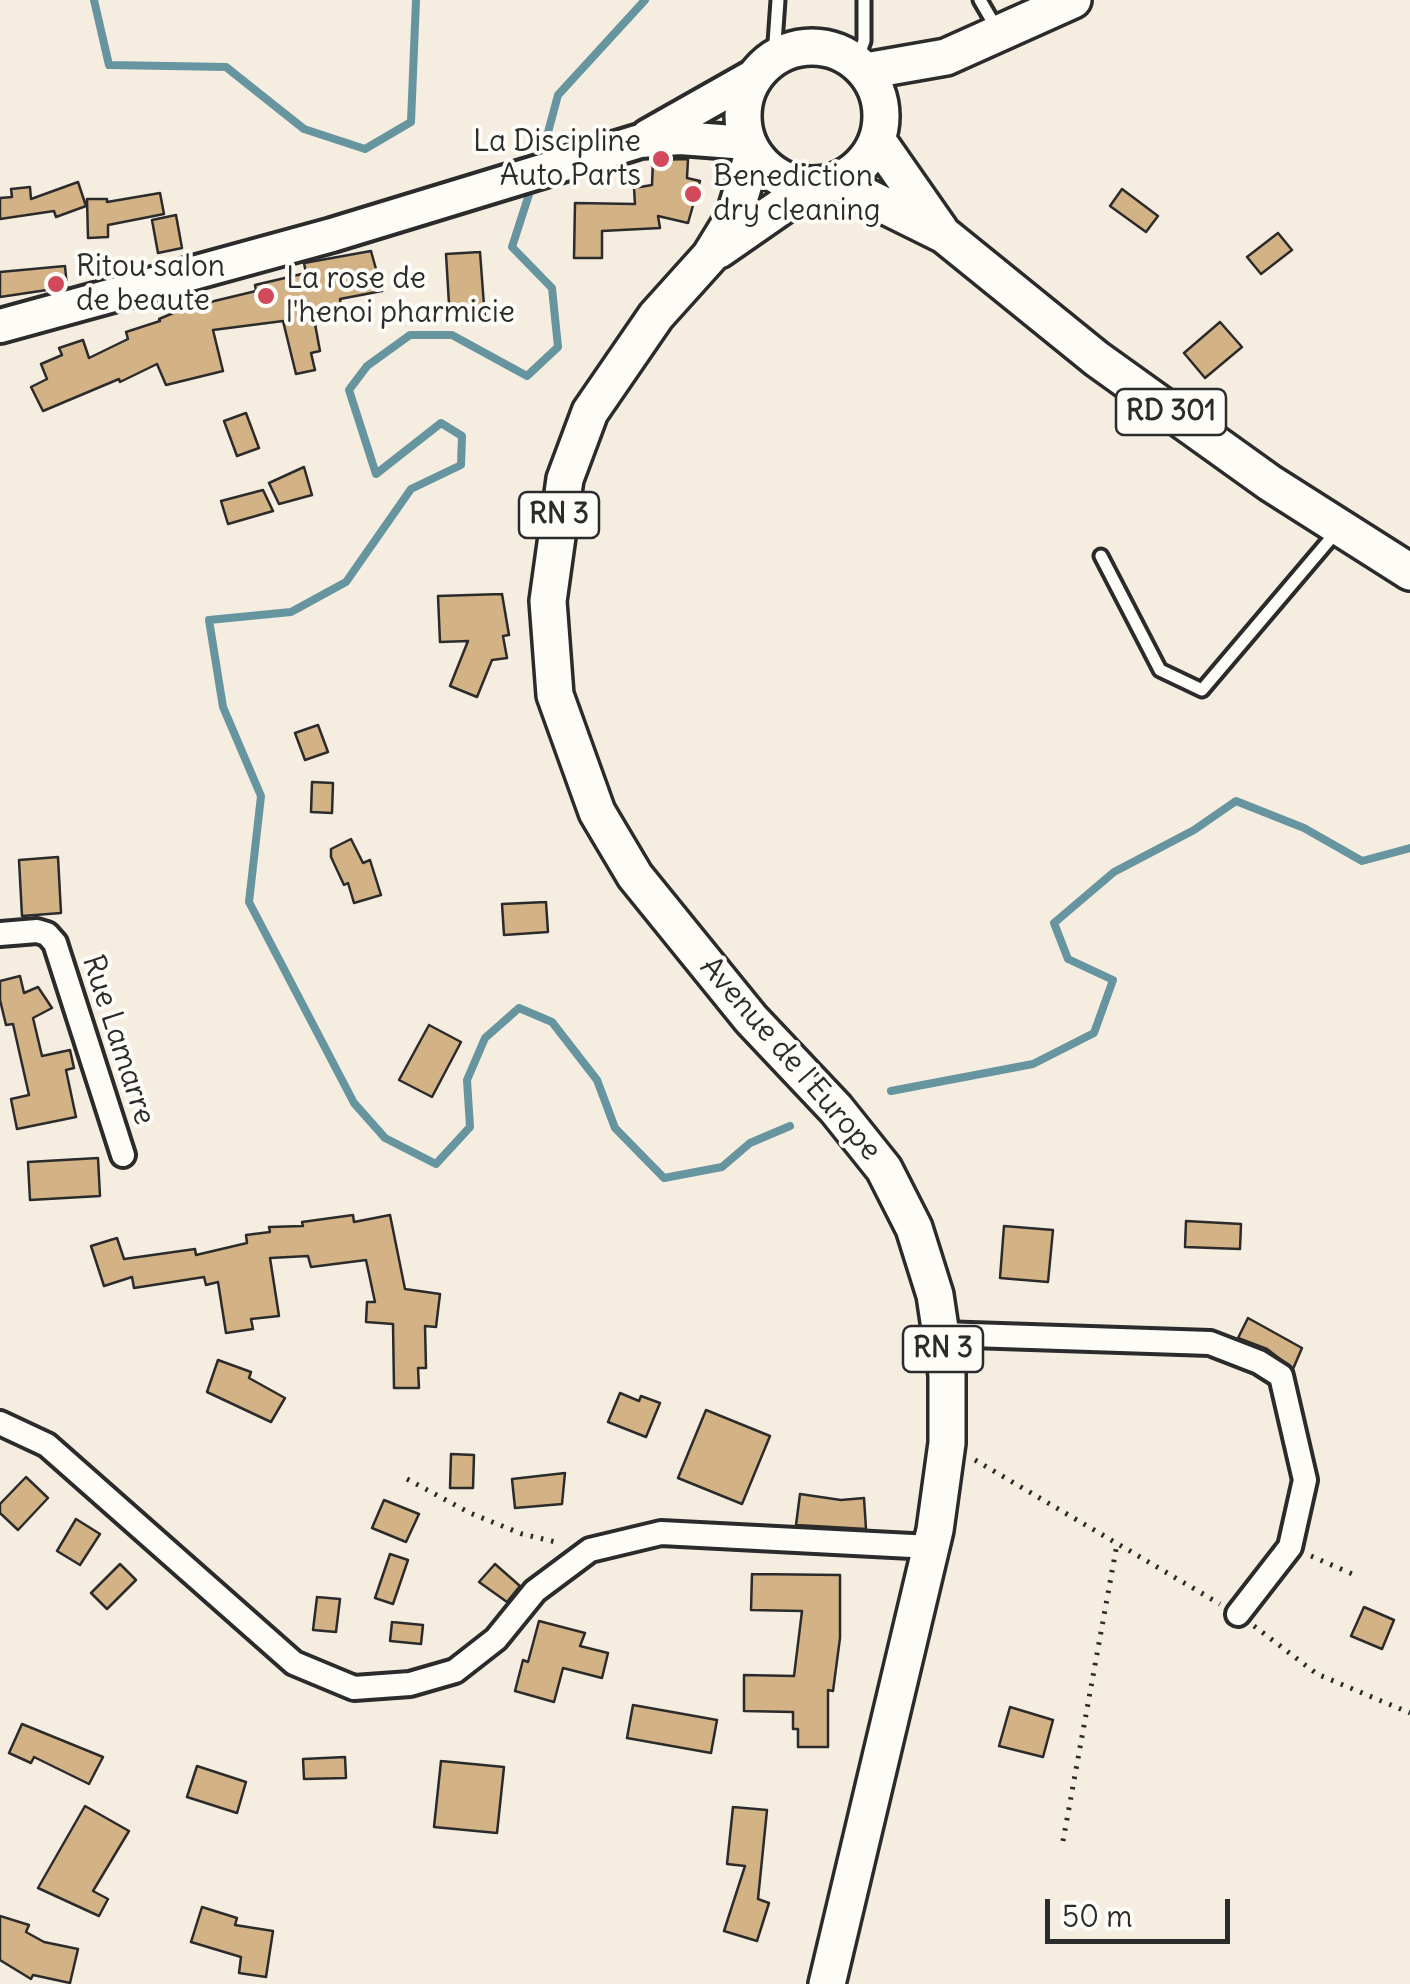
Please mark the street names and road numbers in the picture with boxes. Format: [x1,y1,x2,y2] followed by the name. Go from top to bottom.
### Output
[1116,389,1226,435] road number: RD 301
[519,492,599,538] road number: RN 3
[692,950,888,1168] street label: Avenue de l'Europe
[74,951,162,1129] street label: Rue Lamarre
[903,1326,983,1372] road number: RN 3

